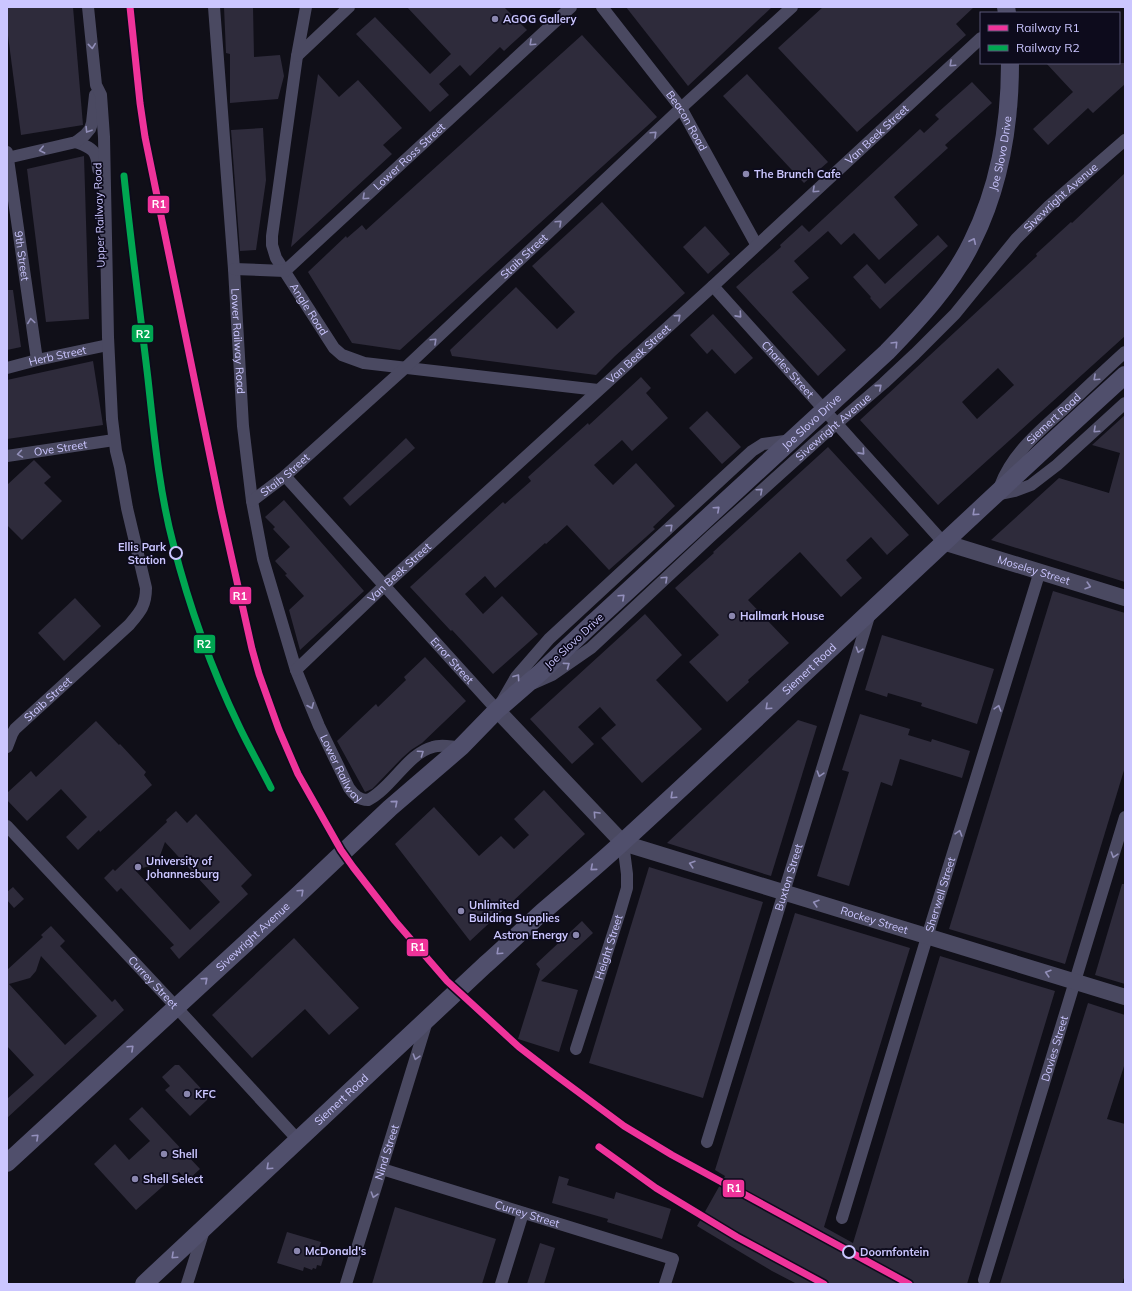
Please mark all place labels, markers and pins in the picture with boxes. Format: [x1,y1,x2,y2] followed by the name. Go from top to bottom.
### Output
[503,12,576,26] place label: AGOG Gallery
[490,14,500,24] marker: AGOG Gallery
[754,167,841,181] place label: The Brunch Cafe
[741,169,751,179] marker: The Brunch Cafe
[118,540,167,567] place label: Ellis Park Station
[169,546,183,560] marker: Ellis Park Station
[740,609,824,623] place label: Hallmark House
[727,611,737,621] marker: Hallmark House
[146,854,219,881] place label: University of Johannesburg
[133,862,143,872] marker: University of Johannesburg
[469,898,560,925] place label: Unlimited Building Supplies
[456,906,466,916] marker: Unlimited Building Supplies
[494,928,568,942] place label: Astron Energy
[571,930,581,940] marker: Astron Energy
[195,1087,216,1101] place label: KFC
[182,1089,192,1099] marker: KFC
[172,1147,198,1161] place label: Shell
[159,1149,169,1159] marker: Shell
[143,1172,203,1186] place label: Shell Select
[130,1174,140,1184] marker: Shell Select
[305,1244,367,1258] place label: McDonald's
[842,1245,856,1259] marker: Doornfontein
[860,1245,929,1259] place label: Doornfontein
[292,1246,302,1256] marker: McDonald's

